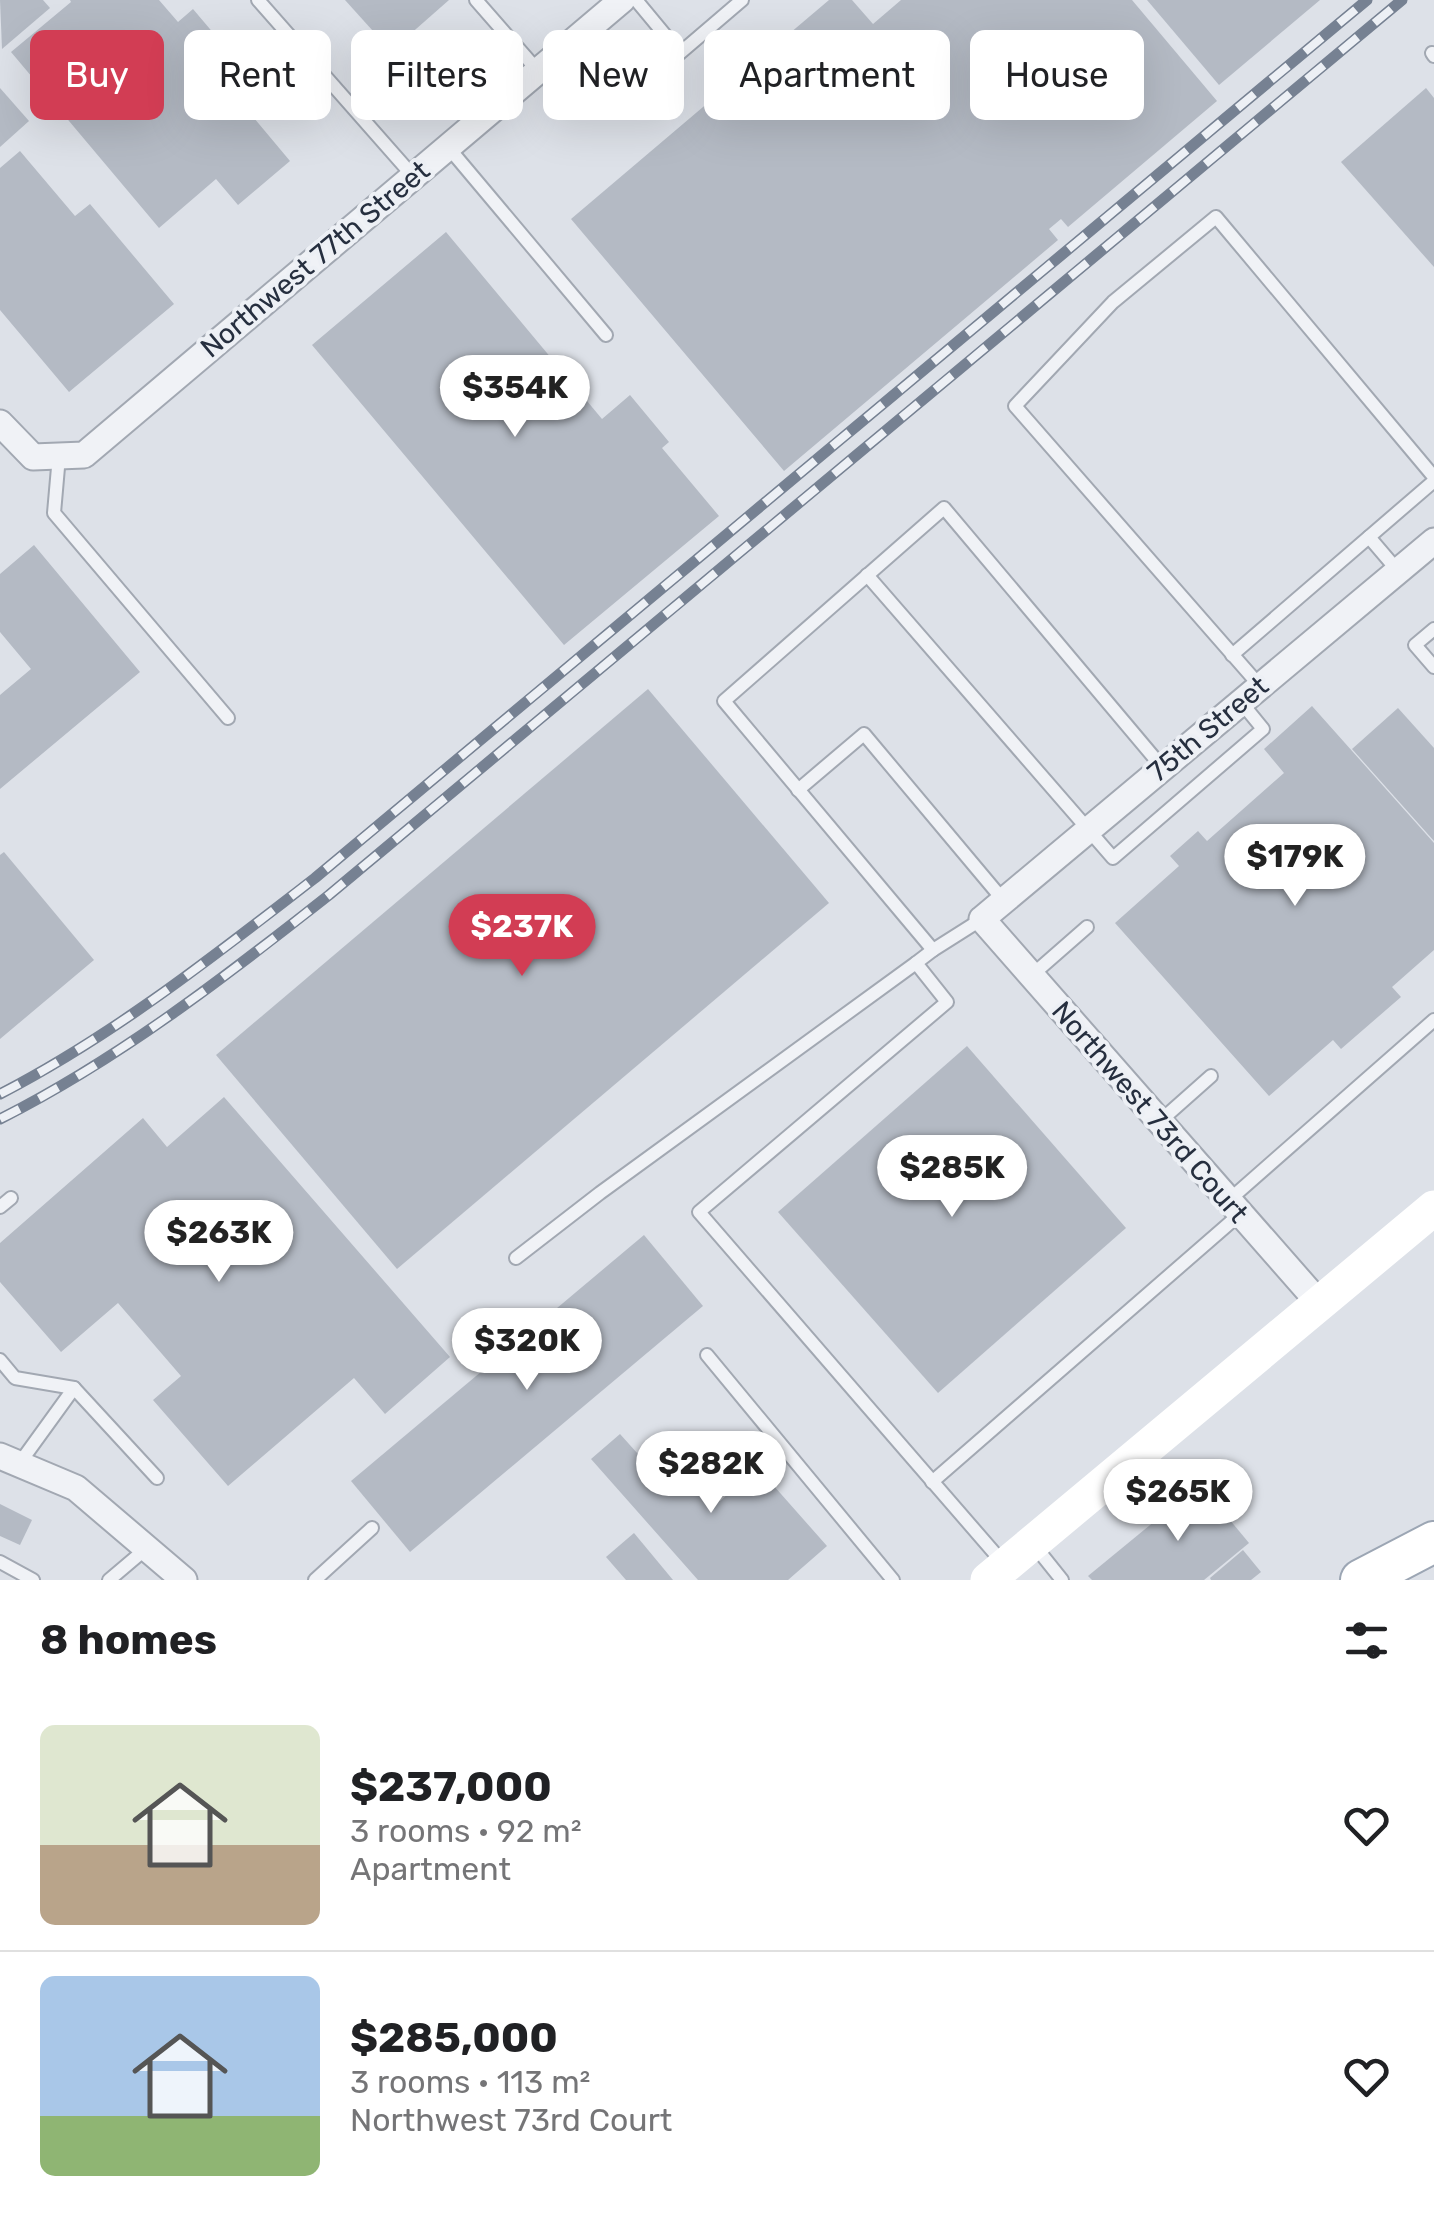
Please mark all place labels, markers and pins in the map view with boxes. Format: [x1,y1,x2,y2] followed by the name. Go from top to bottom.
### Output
[445,355,585,440] pin: $354K
[1225,824,1365,909] pin: $179K
[452,894,592,979] pin: $237K
[882,1135,1022,1220] pin: $285K
[149,1200,289,1285] pin: $263K
[457,1308,597,1393] pin: $320K
[641,1431,781,1516] pin: $282K
[1108,1459,1248,1544] pin: $265K

